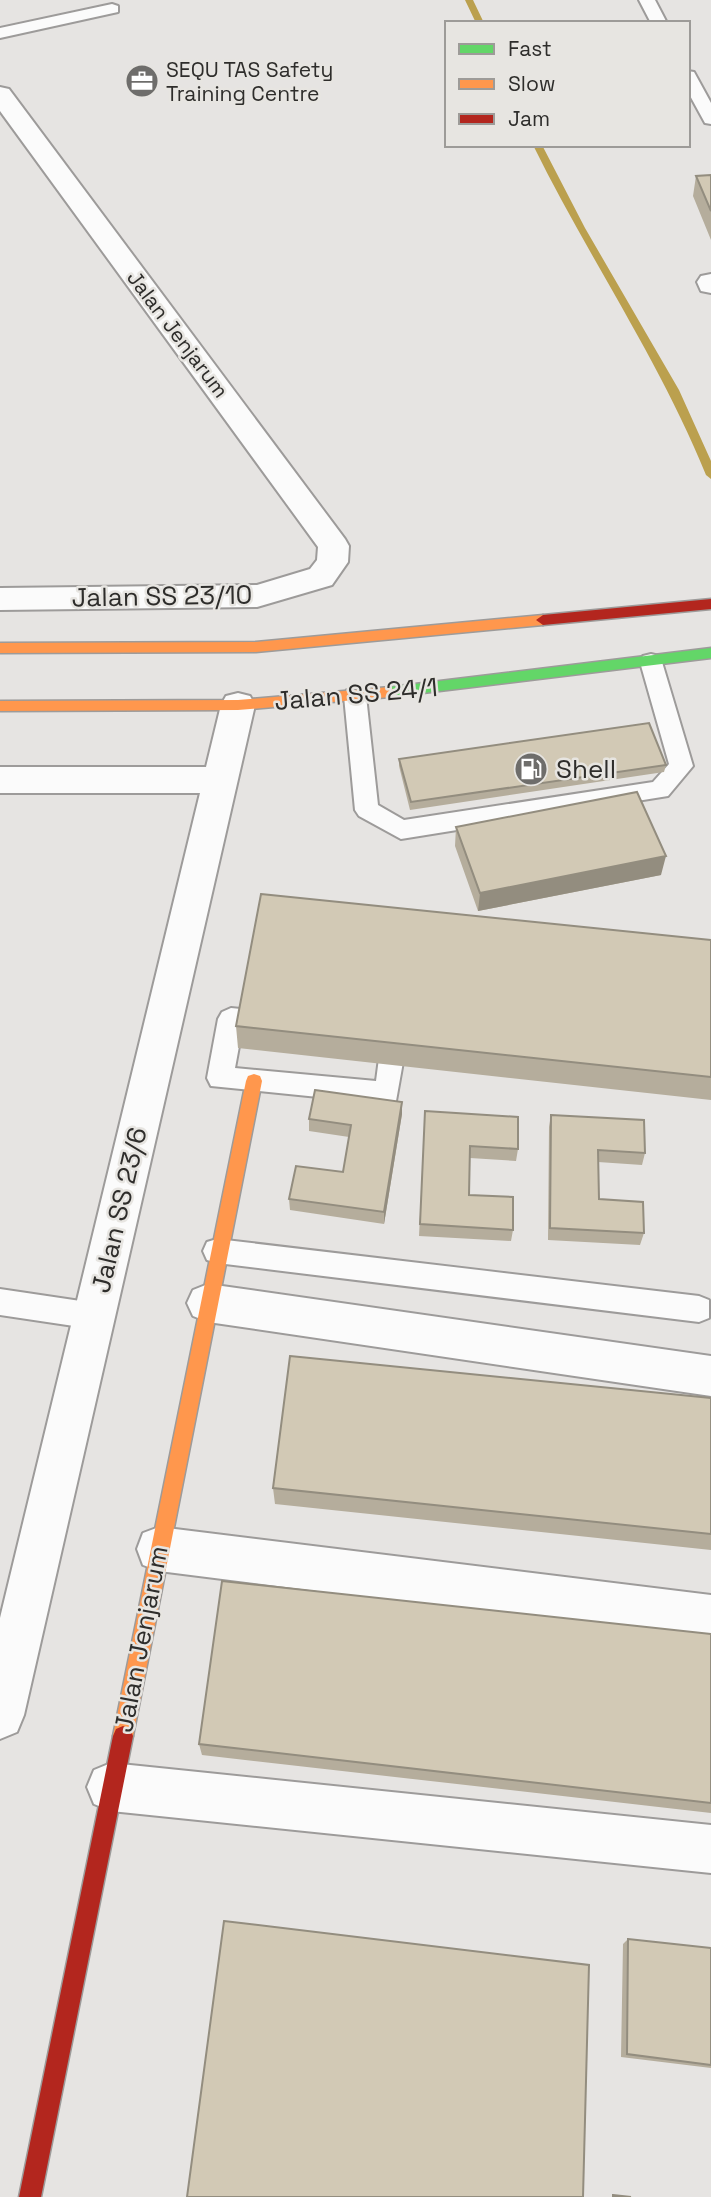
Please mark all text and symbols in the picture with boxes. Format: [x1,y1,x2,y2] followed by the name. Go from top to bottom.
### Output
[445,21,690,147] legend
[508,35,552,62] text: Fast
[166,56,333,107] place label: SEQU TAS Safety Training Centre
[123,62,161,100] office icon: SEQU TAS Safety Training Centre
[508,70,556,97] text: Slow
[508,105,550,132] text: Jam
[121,265,235,403] street label: Jalan Jenjarum
[71,577,253,615] street label: Jalan SS 23/10
[273,670,439,718] street label: Jalan SS 24/1
[512,750,550,788] fuel station icon: Shell
[556,752,616,786] place label: Shell
[83,1124,155,1296] street label: Jalan SS 23/6
[106,1543,176,1735] street label: Jalan Jenjarum

